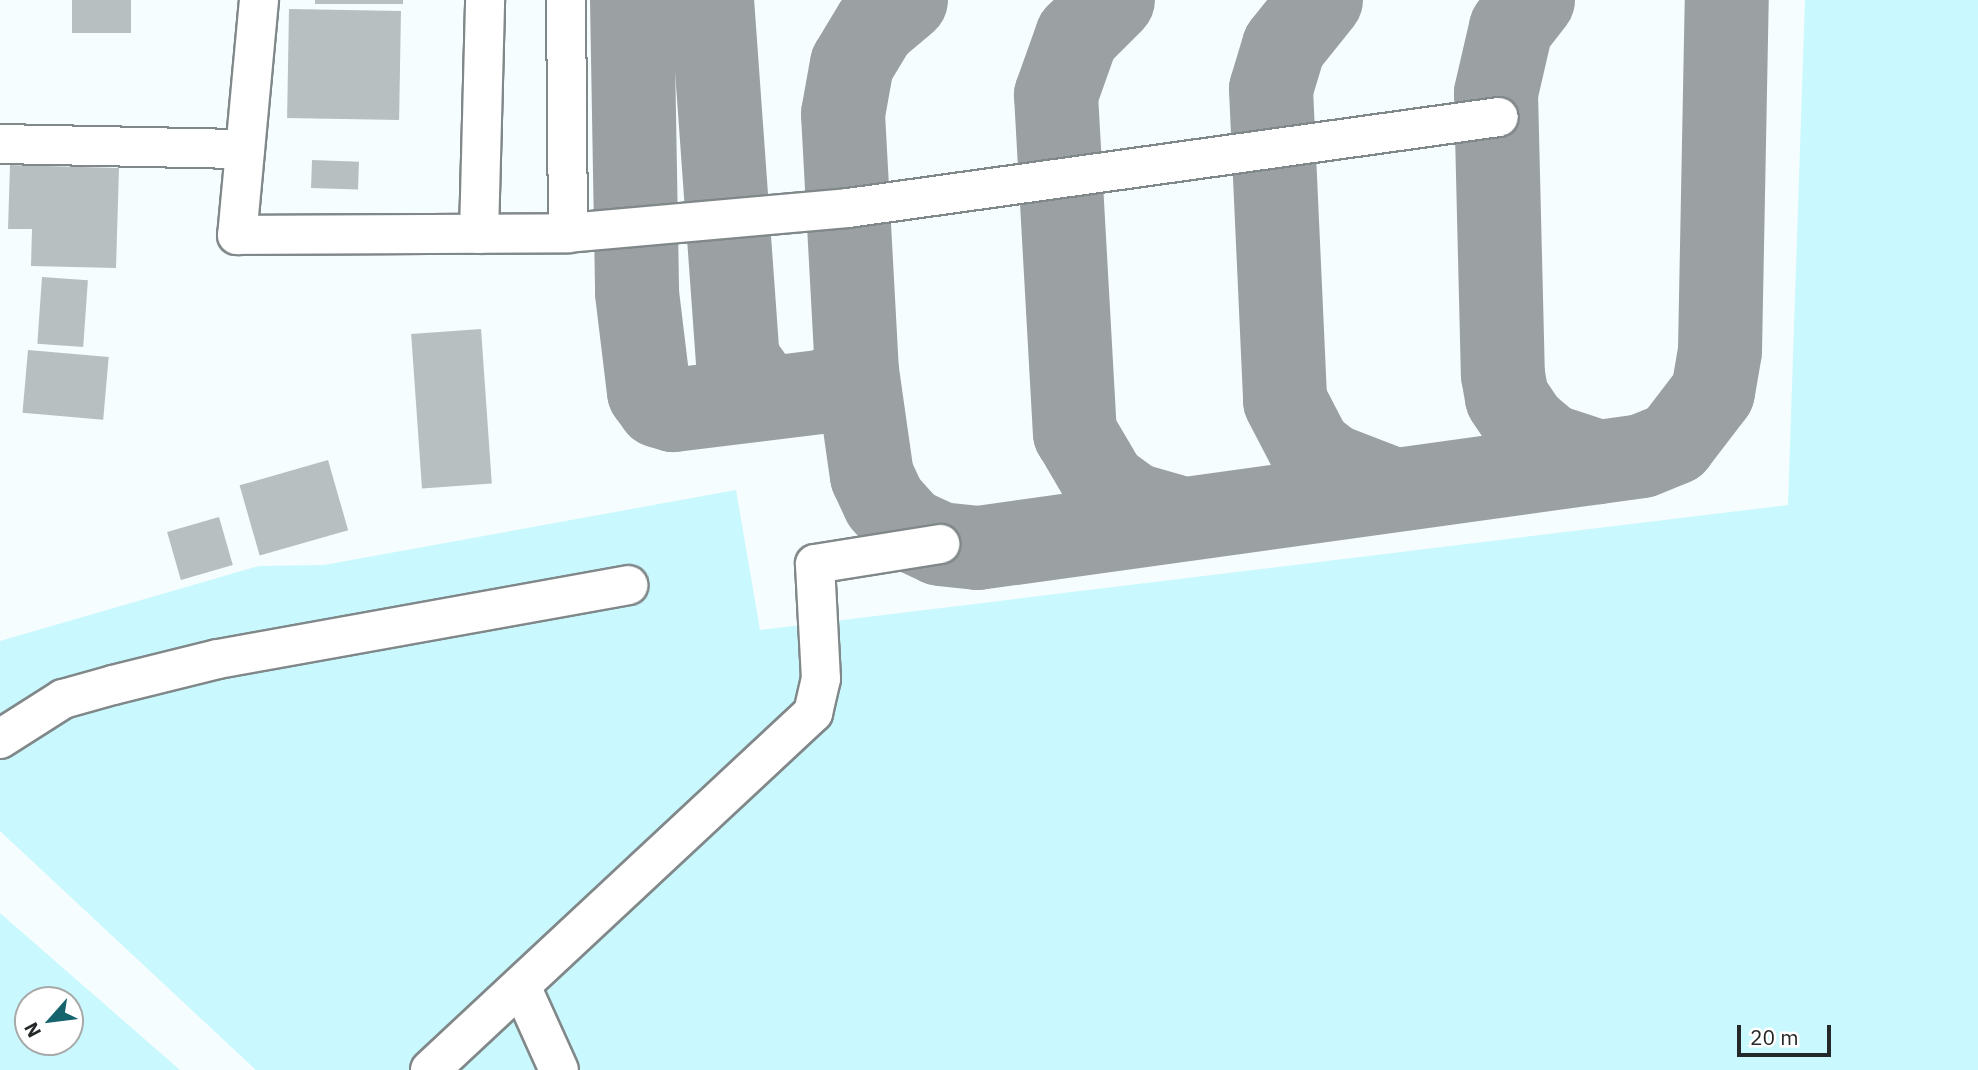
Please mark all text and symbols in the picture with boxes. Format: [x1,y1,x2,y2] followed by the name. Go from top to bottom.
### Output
[14,986,84,1056] north arrow
[1740,1010,1834,1054] scale bar
[18,1018,46,1042] text: N
[1750,1023,1799,1051] text: 20 m

